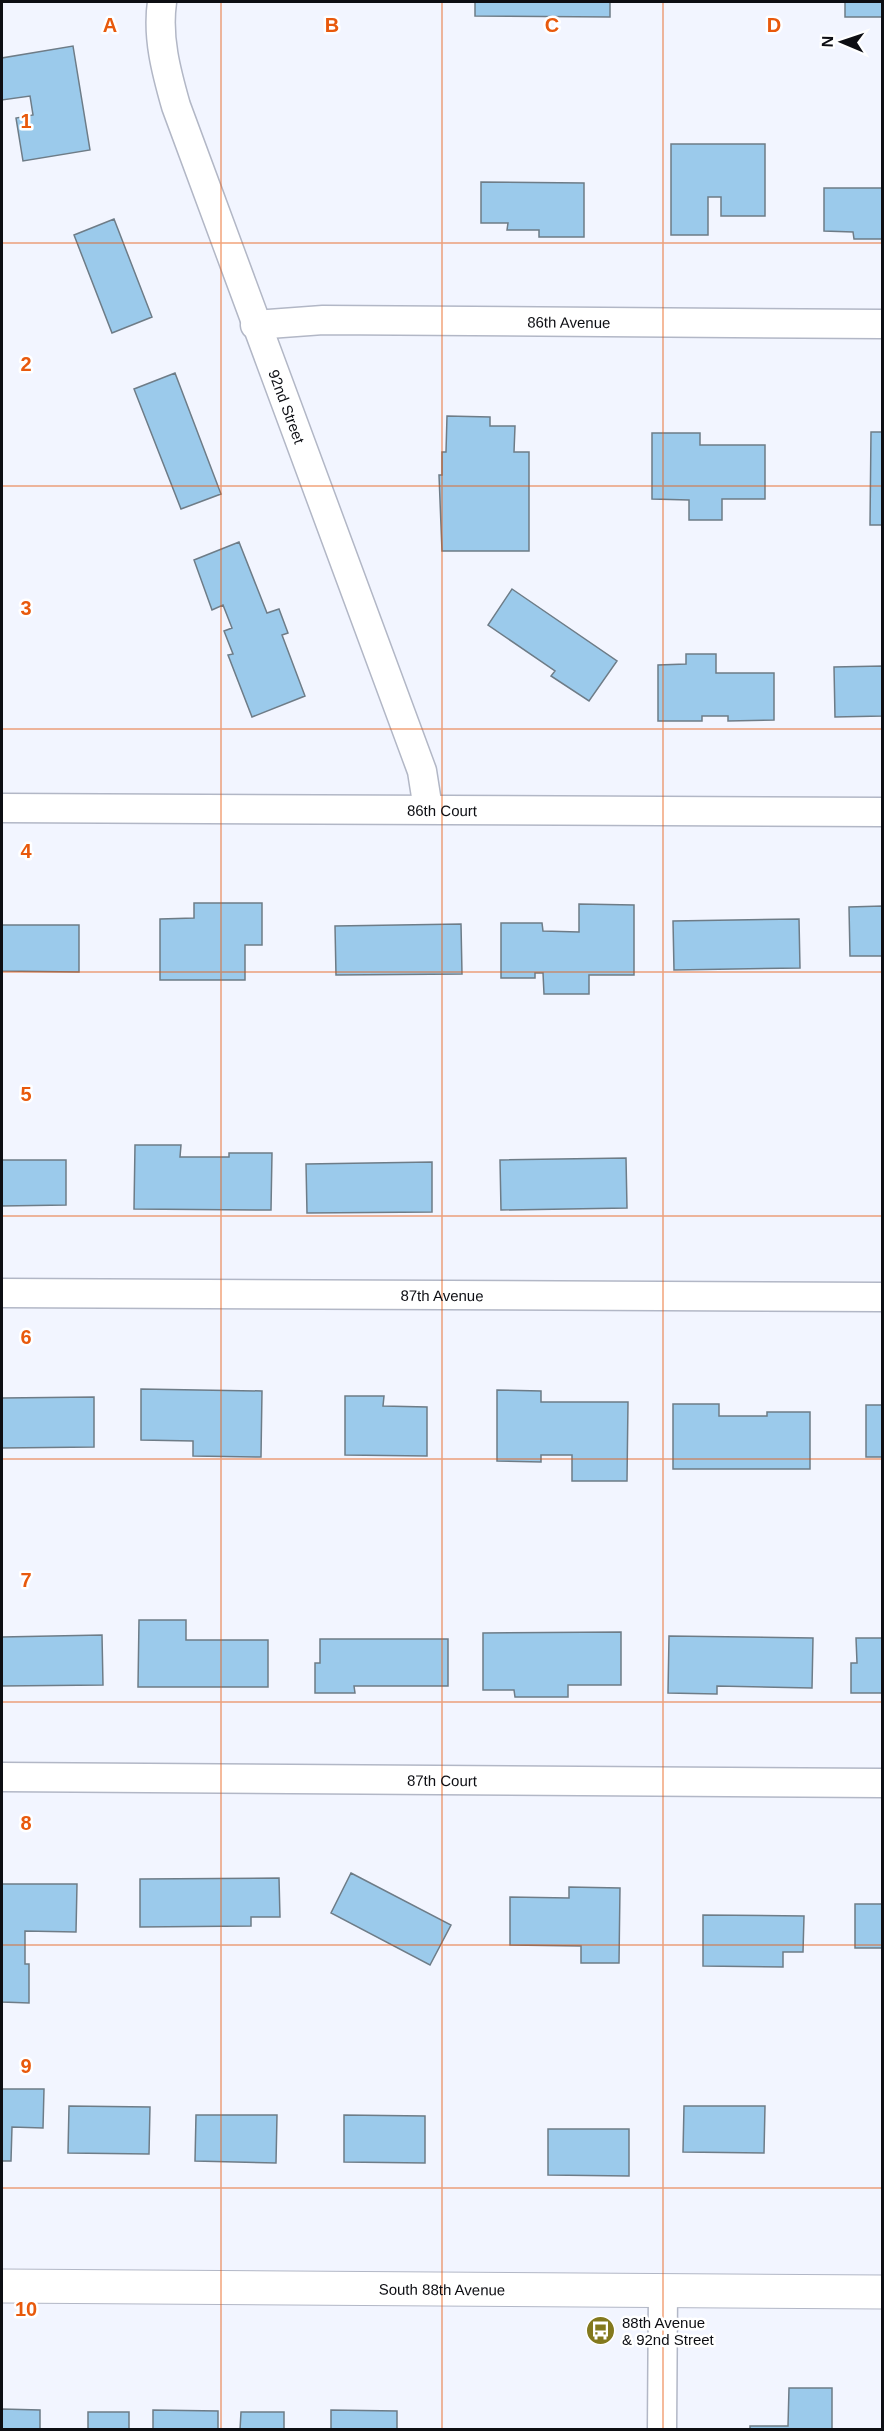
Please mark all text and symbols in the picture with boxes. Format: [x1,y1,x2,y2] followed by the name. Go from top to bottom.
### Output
[812,12,872,72] north arrow
[103,14,117,36] text: A
[325,14,339,36] text: B
[545,14,559,36] text: C
[767,14,781,36] text: D
[819,35,836,48] text: N
[20,110,32,132] text: 1
[527,313,610,331] street label: 86th Avenue
[20,353,32,375] text: 2
[266,367,309,446] street label: 92nd Street
[20,597,32,619] text: 3
[407,801,478,819] street label: 86th Court
[20,840,32,862] text: 4
[20,1083,32,1105] text: 5
[400,1286,484,1304] street label: 87th Avenue
[20,1326,32,1348] text: 6
[20,1569,32,1591] text: 7
[407,1771,478,1789] street label: 87th Court
[20,1812,32,1834] text: 8
[20,2055,32,2077] text: 9
[379,2280,505,2298] street label: South 88th Avenue
[15,2298,37,2320] text: 10
[622,2314,715,2348] place label: 88th Avenue & 92nd Street
[585,2315,617,2347] bus stop icon: 88th Avenue & 92nd Street

